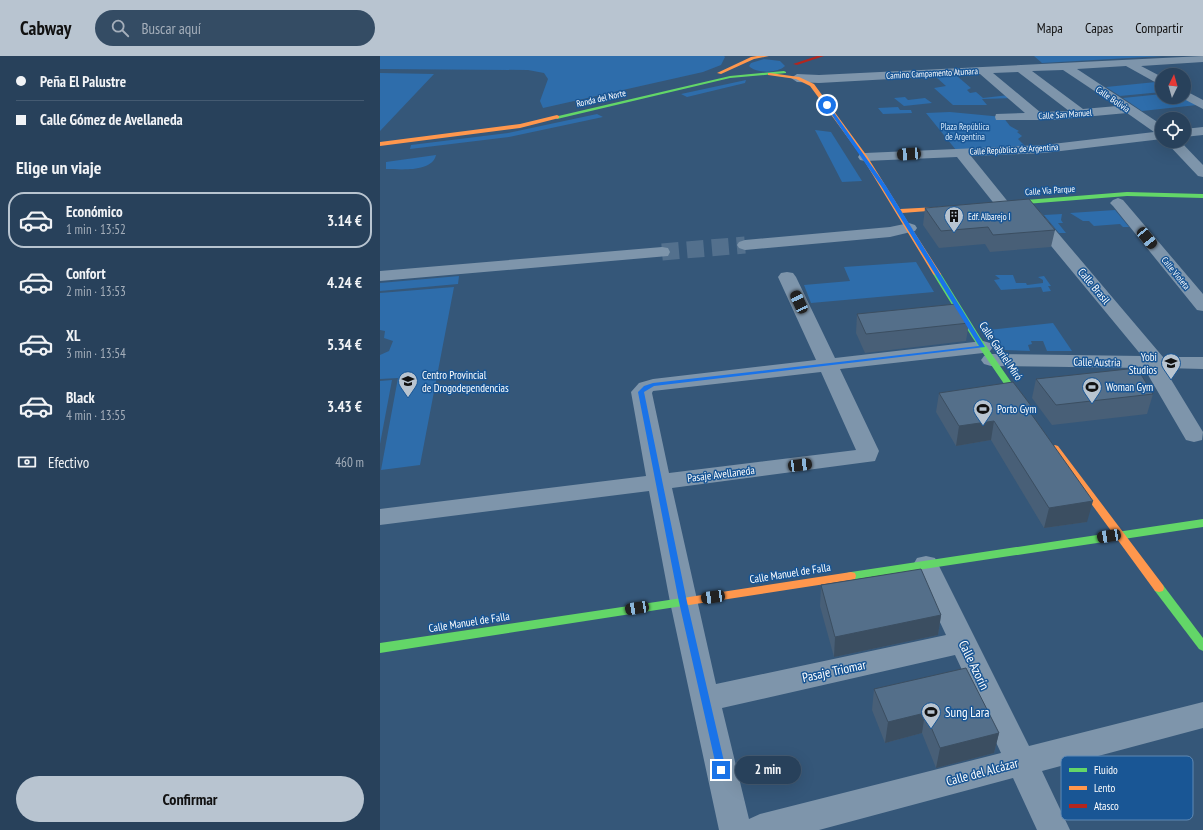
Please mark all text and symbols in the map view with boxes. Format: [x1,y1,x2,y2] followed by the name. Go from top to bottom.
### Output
[95,10,375,46] search box
[20,16,71,40] text: Cabway
[109,17,131,39] icon: search
[141,19,201,38] text: Buscar aquí
[1037,19,1063,37] text: Mapa
[1085,19,1113,37] text: Capas
[1135,19,1183,37] text: Compartir
[886,65,978,81] street label: Camino Campamento Atunara
[1155,68,1191,104] north arrow
[1155,68,1191,148] map controls
[40,72,126,91] text: Peña El Palustre
[1094,84,1132,115] street label: Calle Bolivia
[575,87,627,109] street label: Ronda del Norte
[818,96,836,114] route start
[1038,107,1093,121] street label: Calle San Manuel
[40,110,183,129] text: Calle Gómez de Avellaneda
[1155,112,1191,148] button: locate
[941,121,990,142] park label: Plaza República de Argentina
[969,141,1059,157] street label: Calle República de Argentina
[897,147,921,161] car
[16,156,101,179] text: Elige un viaje
[1025,183,1076,197] street label: Calle Vía Parque
[18,202,54,238] icon: car
[66,202,123,221] text: Económico
[943,205,965,233] building icon: Edf. Albarejo I
[327,211,362,230] text: 3.14 €
[968,211,1011,223] place label: Edf. Albarejo I
[66,221,126,238] text: 1 min · 13:52
[1135,225,1159,251] car
[1159,254,1193,292] street label: Calle Violeta
[18,264,54,300] icon: car
[66,264,106,283] text: Confort
[1075,265,1113,307] street label: Calle Brasil
[327,273,362,292] text: 4.24 €
[66,283,126,300] text: 2 min · 13:53
[788,289,810,315] car
[976,319,1026,383] street label: Calle Gabriel Miró
[18,326,54,362] icon: car
[66,326,80,345] text: XL
[327,335,362,354] text: 5.34 €
[66,345,126,362] text: 3 min · 13:54
[1129,350,1157,377] place label: Yobi Studios
[1160,352,1182,380] school or university icon: Yobi Studios
[1073,355,1121,369] street label: Calle Austria
[422,368,509,395] place label: Centro Provincial de Drogodependencias
[397,370,419,398] school or university icon: Centro Provincial de Drogodependencias
[1081,376,1103,404] sports icon: Woman Gym
[1106,380,1153,394] place label: Woman Gym
[18,388,54,424] icon: car
[66,388,95,407] text: Black
[327,397,362,416] text: 3.43 €
[972,398,994,426] sports icon: Porto Gym
[997,402,1036,416] place label: Porto Gym
[66,407,126,424] text: 4 min · 13:55
[16,451,38,473] icon: cash
[48,453,89,472] text: Efectivo
[335,454,364,471] text: 460 m
[787,458,813,472] car
[686,463,756,485] street label: Pasaje Avellaneda
[1096,528,1122,544] car
[748,560,832,586] street label: Calle Manuel de Falla
[700,589,726,605] car
[624,600,650,616] car
[427,609,511,635] street label: Calle Manuel de Falla
[955,637,993,693] street label: Calle Azorín
[801,656,868,686] street label: Pasaje Triomar
[920,701,942,729] sports icon: Sung Lara
[945,704,989,721] place label: Sung Lara
[944,754,1020,790] street label: Calle del Alcázar
[735,756,801,784] callout: 2 min
[1061,756,1193,820] legend
[712,761,730,779] route end
[755,761,781,778] text: 2 min
[1094,763,1118,777] text: Fluido
[16,776,364,822] button: Confirmar
[1094,781,1115,795] text: Lento
[1094,799,1119,813] text: Atasco

